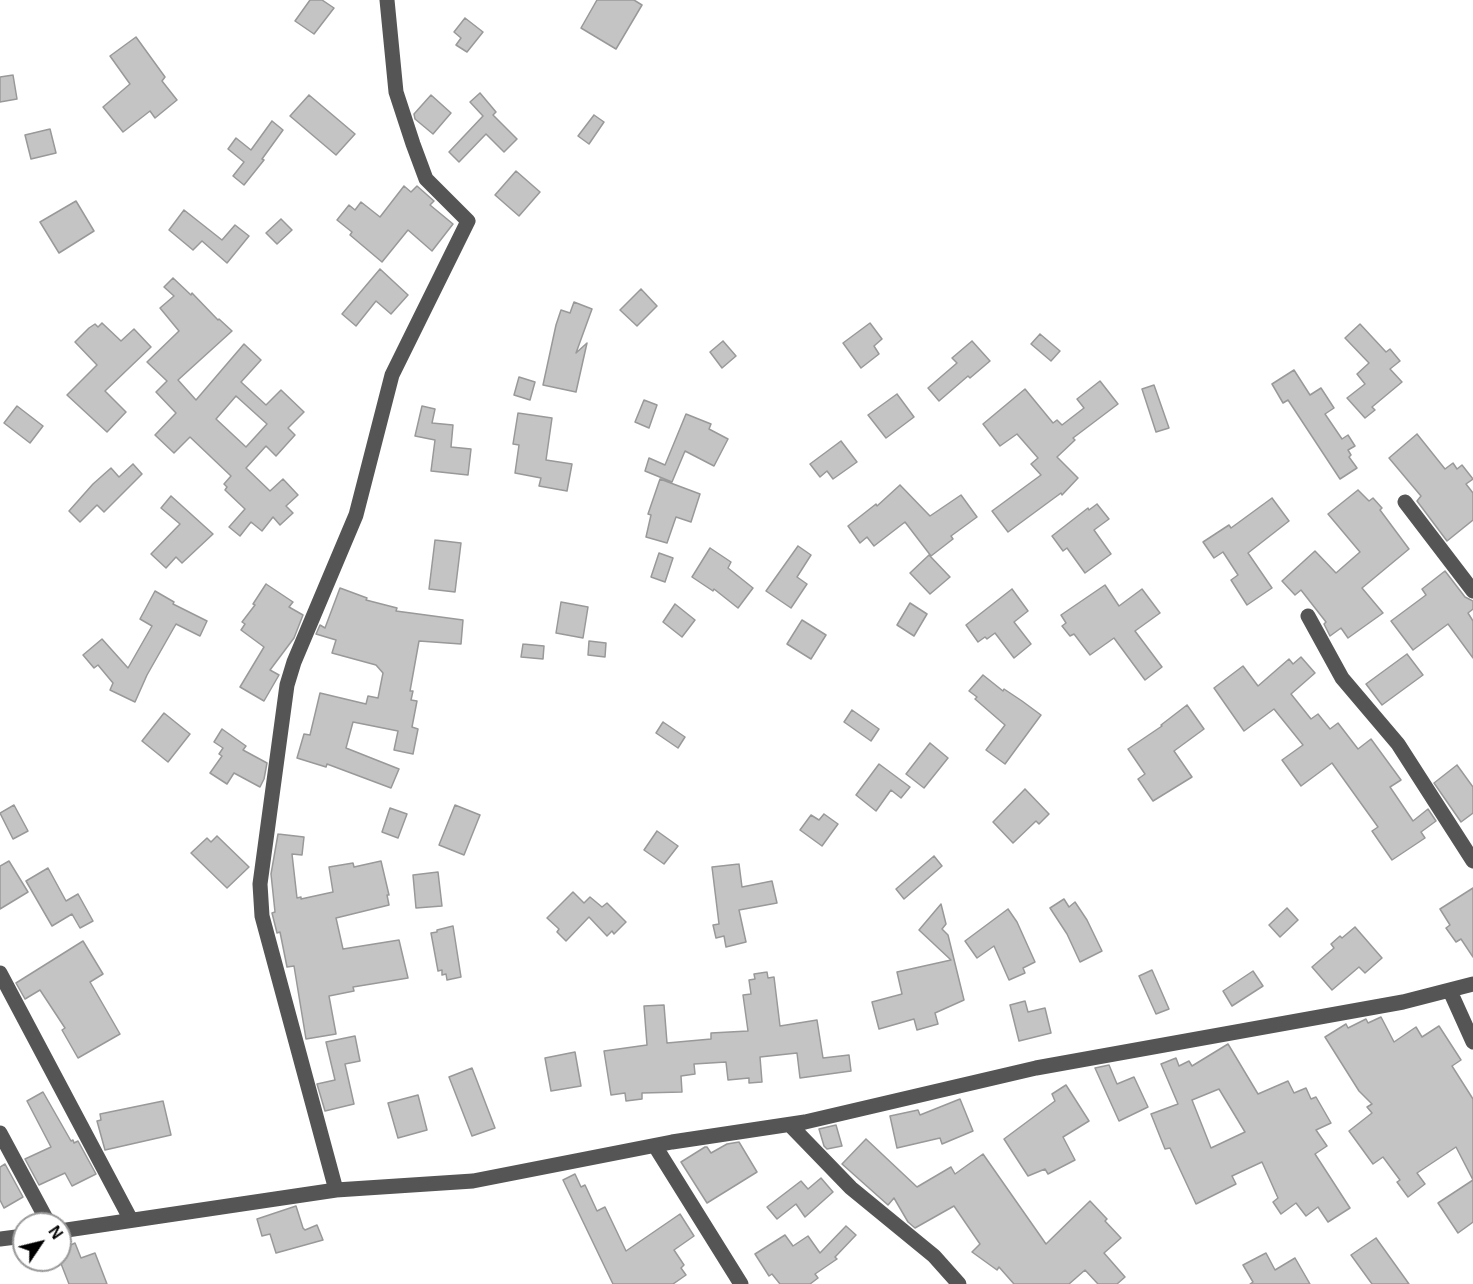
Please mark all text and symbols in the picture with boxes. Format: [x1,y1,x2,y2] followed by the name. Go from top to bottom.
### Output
[12,1212,72,1272] north arrow
[45,1223,66,1242] text: N

